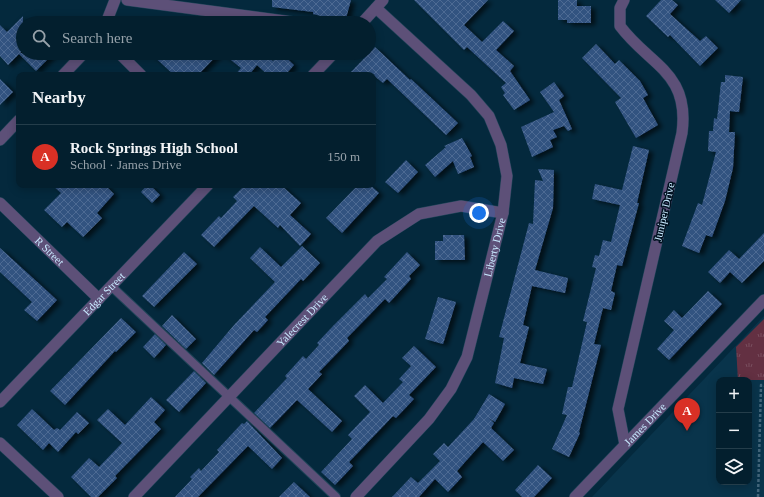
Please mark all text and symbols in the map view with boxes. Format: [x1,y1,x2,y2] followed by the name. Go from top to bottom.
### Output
[16,16,376,60] search box
[30,27,52,49] icon: search
[62,30,132,46] text: Search here
[32,88,86,107] text: Nearby
[70,140,238,156] text: Rock Springs High School
[40,149,50,164] text: A
[327,149,360,164] text: 150 m
[70,157,182,172] text: School · James Drive
[651,181,677,243] street label: Juniper Drive
[469,203,489,223] your location
[481,216,508,278] street label: Liberty Drive
[33,234,67,268] street label: R Street
[81,270,127,318] street label: Edgar Street
[274,291,330,349] street label: Yalecrest Drive
[716,377,752,485] map controls
[716,377,752,413] button: +
[674,398,700,431] pin: A
[622,400,668,448] street label: James Drive
[716,413,752,449] button: −
[716,449,752,485] button: layers

